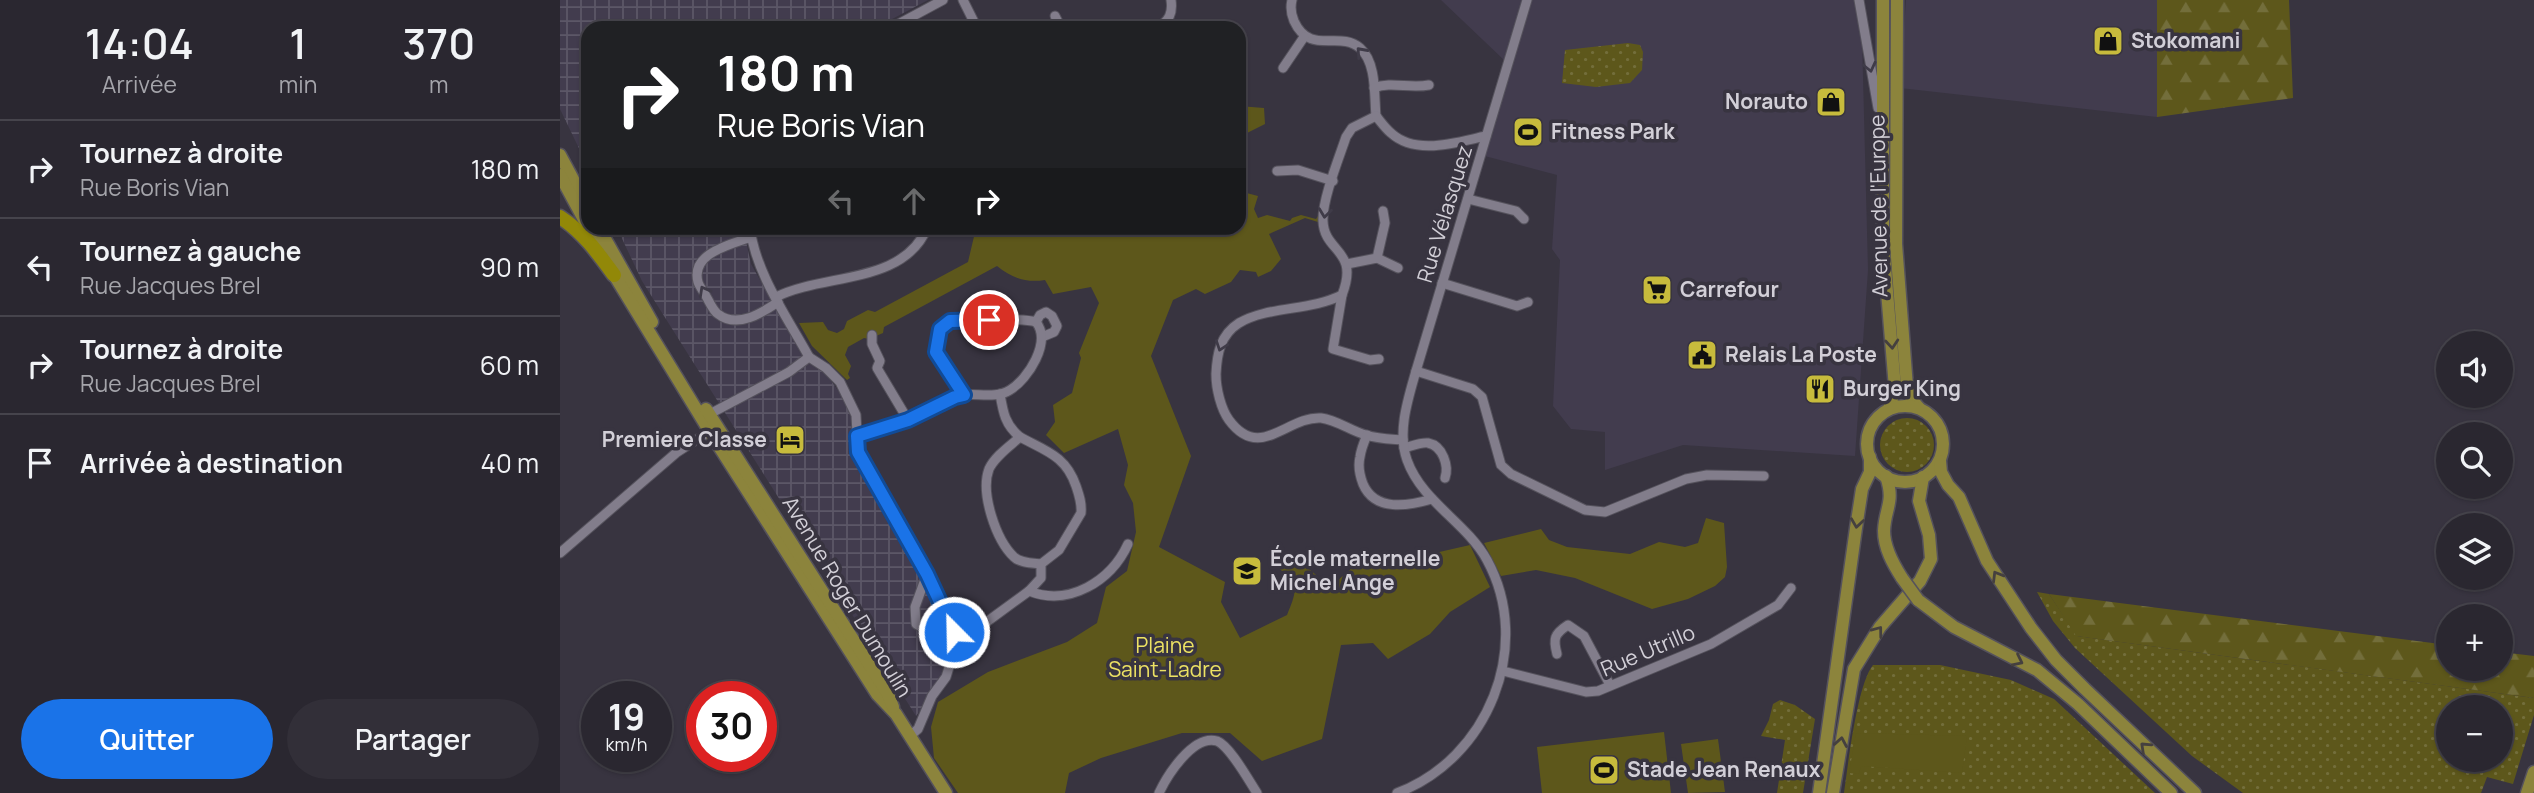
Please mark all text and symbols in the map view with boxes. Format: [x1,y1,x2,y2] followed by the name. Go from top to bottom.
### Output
[85,14,194,72] text: 14:04
[289,14,307,72] text: 1
[402,14,475,72] text: 370
[2091,24,2125,58] shop icon: Stokomani
[2131,26,2240,54] place label: Stokomani
[717,39,855,106] text: 180 m
[1357,47,1369,60] one-way arrow
[602,49,693,140] icon: right
[1862,61,1876,73] one-way arrow
[102,68,177,100] text: Arrivée
[279,68,317,100] text: min
[429,68,448,100] text: m
[1814,85,1848,119] shop icon: Norauto
[1725,87,1808,115] place label: Norauto
[717,103,925,147] text: Rue Boris Vian
[1862,114,1894,298] street label: Avenue de l'Europe
[1511,115,1545,149] sports icon: Fitness Park
[1551,117,1675,145] place label: Fitness Park
[80,135,283,171] text: Tournez à droite
[1410,142,1478,286] street label: Rue Vélasquez
[21,150,59,188] icon: right
[471,151,539,187] text: 180 m
[80,171,229,203] text: Rue Boris Vian
[822,182,860,220] icon: left
[895,182,933,220] icon: ahead
[968,182,1006,220] icon: right
[1318,207,1333,219] one-way arrow
[80,233,301,269] text: Tournez à gauche
[21,248,59,286] icon: left
[480,249,539,285] text: 90 m
[80,269,261,301] text: Rue Jacques Brel
[1640,273,1674,307] supermarket icon: Carrefour
[1680,275,1779,303] place label: Carrefour
[699,286,712,298] one-way arrow
[959,290,1019,350] pin
[970,301,1008,339] icon: arrive
[80,331,283,367] text: Tournez à droite
[2436,331,2513,772] map controls
[2436,331,2513,408] button: sound
[1685,338,1719,372] public building icon: Relais La Poste
[1884,339,1899,350] one-way arrow
[1215,340,1230,352] one-way arrow
[1725,340,1877,368] place label: Relais La Poste
[21,346,59,384] icon: right
[480,347,539,383] text: 60 m
[80,367,261,399] text: Rue Jacques Brel
[1803,372,1837,406] restaurant icon: Burger King
[1843,374,1961,402] place label: Burger King
[2436,422,2513,499] button: search
[773,423,807,457] hotel icon: Premiere Classe
[602,425,767,453] place label: Premiere Classe
[21,444,59,482] icon: arrive
[80,445,343,481] text: Arrivée à destination
[481,445,539,481] text: 40 m
[777,491,919,702] street label: Avenue Roger Dumoulin
[2436,513,2513,590] button: layers
[1850,518,1865,529] one-way arrow
[1270,544,1440,596] place label: École maternelle Michel Ange
[1230,554,1264,588] school or university icon: École maternelle Michel Ange
[1992,570,2005,583] one-way arrow
[917,595,991,669] position arrow
[2436,604,2513,681] button: +
[1596,618,1699,683] street label: Rue Utrillo
[1869,626,1882,638] one-way arrow
[1108,631,1222,683] park label: Plaine Saint-Ladre
[2011,652,2023,666] one-way arrow
[686,681,777,772] speed limit sign: 30
[608,693,645,741] text: 19
[2436,695,2513,772] button: −
[21,699,273,779] button: Quitter
[287,699,539,779] button: Partager
[606,732,647,756] text: km/h
[1833,736,1848,748] one-way arrow
[2140,743,2153,756] one-way arrow
[1587,753,1621,787] sports icon: Stade Jean Renaux
[1627,755,1821,783] place label: Stade Jean Renaux

